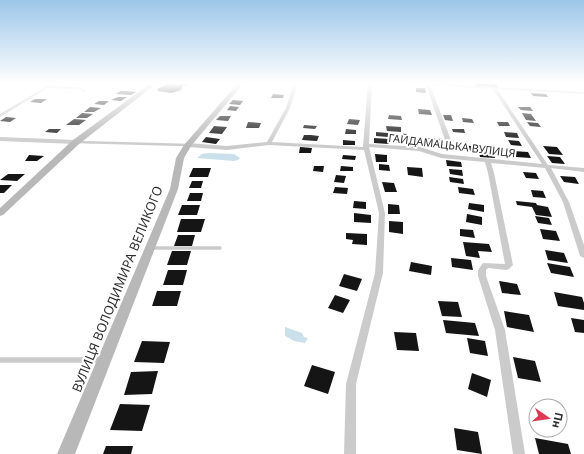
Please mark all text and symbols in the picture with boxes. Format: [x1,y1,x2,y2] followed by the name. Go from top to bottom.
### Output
[388,130,516,160] street label: ГАЙДАМАЦЬКА ВУЛИЦЯ
[67,183,167,395] street label: ВУЛИЦЯ ВОЛОДИМИРА ВЕЛИКОГО
[528,398,568,438] north arrow
[549,411,567,430] text: Пн

